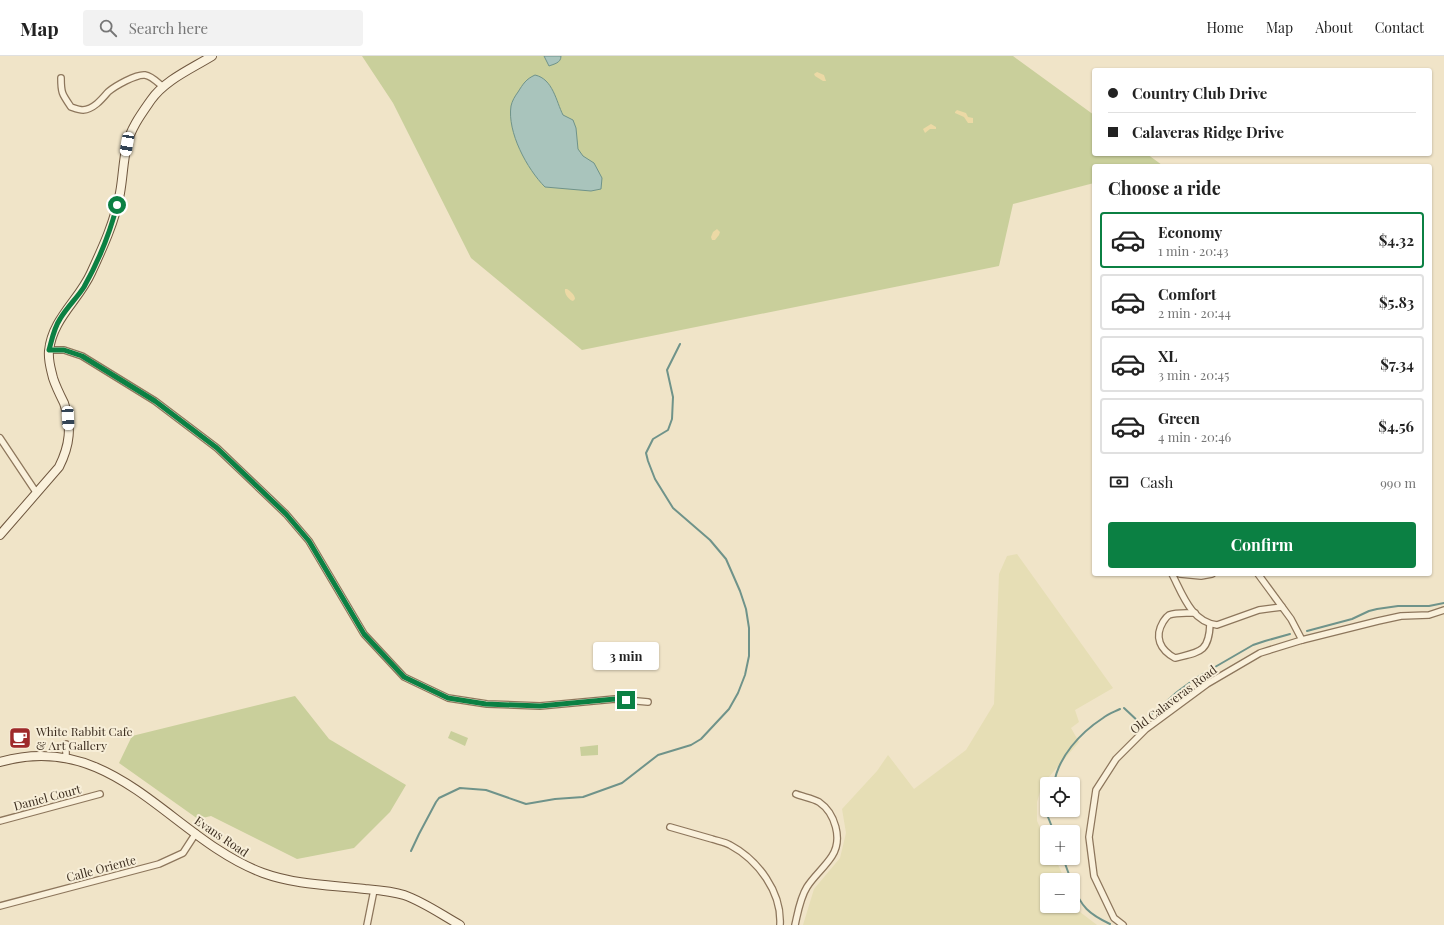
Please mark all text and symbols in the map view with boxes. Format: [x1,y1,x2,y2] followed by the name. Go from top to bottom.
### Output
[83,10,363,46] search box
[20,15,59,41] text: Map
[97,17,119,39] icon: search
[129,18,208,38] text: Search here
[1206,18,1244,37] text: Home
[1266,18,1293,37] text: Map
[1315,18,1353,37] text: About
[1375,18,1424,37] text: Contact
[1132,83,1267,103] text: Country Club Drive
[1132,122,1284,142] text: Calaveras Ridge Drive
[119,131,135,157] car
[1108,176,1221,200] text: Choose a ride
[108,196,126,214] route start
[1110,222,1146,258] icon: car
[1158,222,1222,242] text: Economy
[1379,230,1414,250] text: $4.32
[1158,242,1229,259] text: 1 min · 20:43
[1110,284,1146,320] icon: car
[1158,284,1216,304] text: Comfort
[1379,292,1414,312] text: $5.83
[1158,304,1231,321] text: 2 min · 20:44
[1110,346,1146,382] icon: car
[1158,346,1178,366] text: XL
[1380,354,1414,374] text: $7.34
[1158,366,1229,383] text: 3 min · 20:45
[61,406,75,430] car
[1110,408,1146,444] icon: car
[1158,408,1200,428] text: Green
[1378,416,1414,436] text: $4.56
[1158,428,1231,445] text: 4 min · 20:46
[1108,471,1130,493] icon: cash
[1140,472,1173,492] text: Cash
[1380,474,1416,491] text: 990 m
[1108,522,1416,568] button: Confirm
[593,642,659,670] callout: 3 min
[609,647,643,664] text: 3 min
[1126,661,1220,737] street label: Old Calaveras Road
[617,691,635,709] route end
[35,723,133,753] place label: White Rabbit Cafe & Art Gallery
[7,725,33,751] cafe icon: White Rabbit Cafe & Art Gallery
[1040,777,1080,913] map controls
[1040,777,1080,817] button: locate
[12,780,83,814] street label: Daniel Court
[192,812,252,860] street label: Evans Road
[1040,825,1080,865] button: +
[64,851,138,885] street label: Calle Oriente
[1040,873,1080,913] button: −

